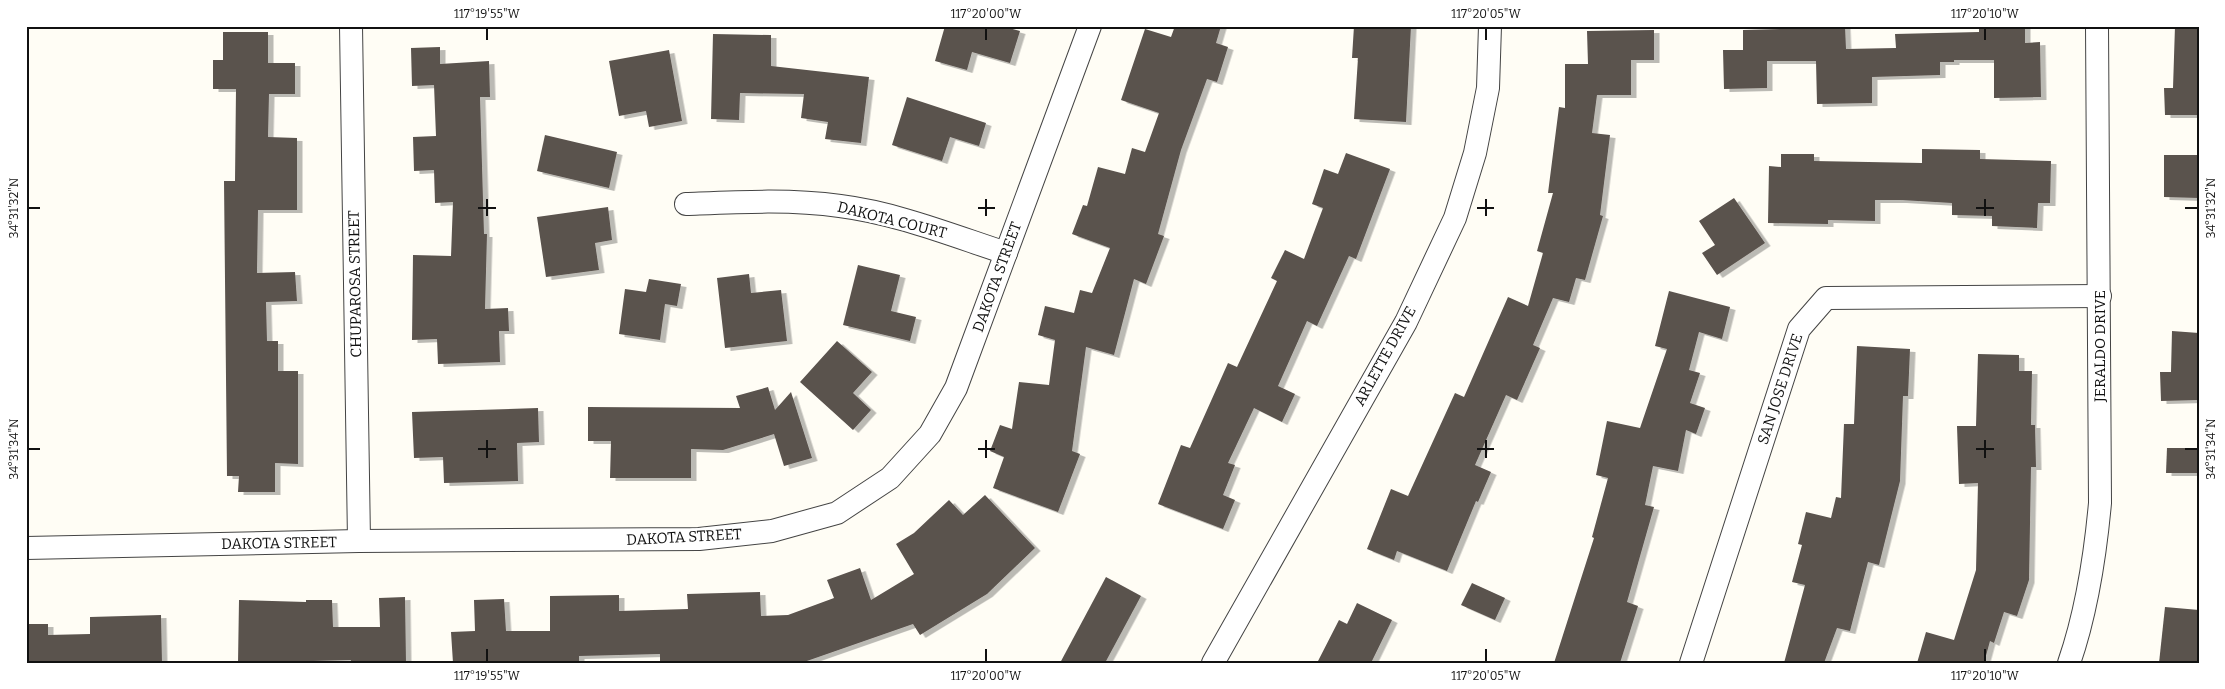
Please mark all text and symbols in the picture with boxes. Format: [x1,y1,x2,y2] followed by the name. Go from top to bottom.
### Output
[454,7,521,21] text: 117°19'55"W
[951,7,1022,21] text: 117°20'00"W
[1451,7,1521,21] text: 117°20'05"W
[1951,7,2020,21] text: 117°20'10"W
[7,177,21,238] text: 34°31'32"N
[2204,177,2218,238] text: 34°31'32"N
[835,198,949,242] street label: DAKOTA COURT
[345,210,365,358] street label: CHUPAROSA STREET
[969,219,1025,335] street label: DAKOTA STREET
[2091,290,2109,403] street label: JERALDO DRIVE
[1350,303,1420,409] street label: ARLETTE DRIVE
[1754,331,1806,447] street label: SAN JOSE DRIVE
[7,418,21,480] text: 34°31'34"N
[2204,418,2218,480] text: 34°31'34"N
[626,525,743,549] street label: DAKOTA STREET
[221,533,337,553] street label: DAKOTA STREET
[454,669,521,683] text: 117°19'55"W
[951,669,1022,683] text: 117°20'00"W
[1451,669,1521,683] text: 117°20'05"W
[1951,669,2020,683] text: 117°20'10"W

